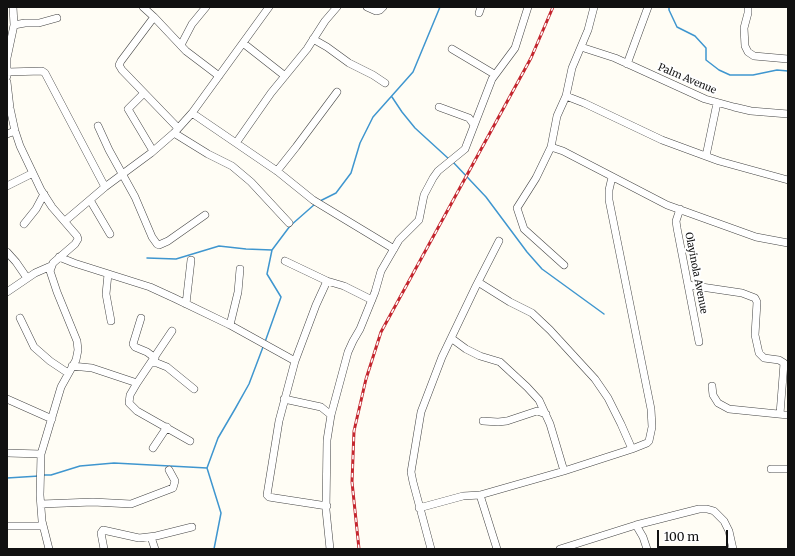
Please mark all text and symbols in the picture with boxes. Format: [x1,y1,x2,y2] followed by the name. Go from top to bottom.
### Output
[656,61,718,97] street label: Palm Avenue
[682,231,710,315] street label: Olayinola Avenue
[659,522,730,548] scale bar
[664,529,699,544] text: 100 m

